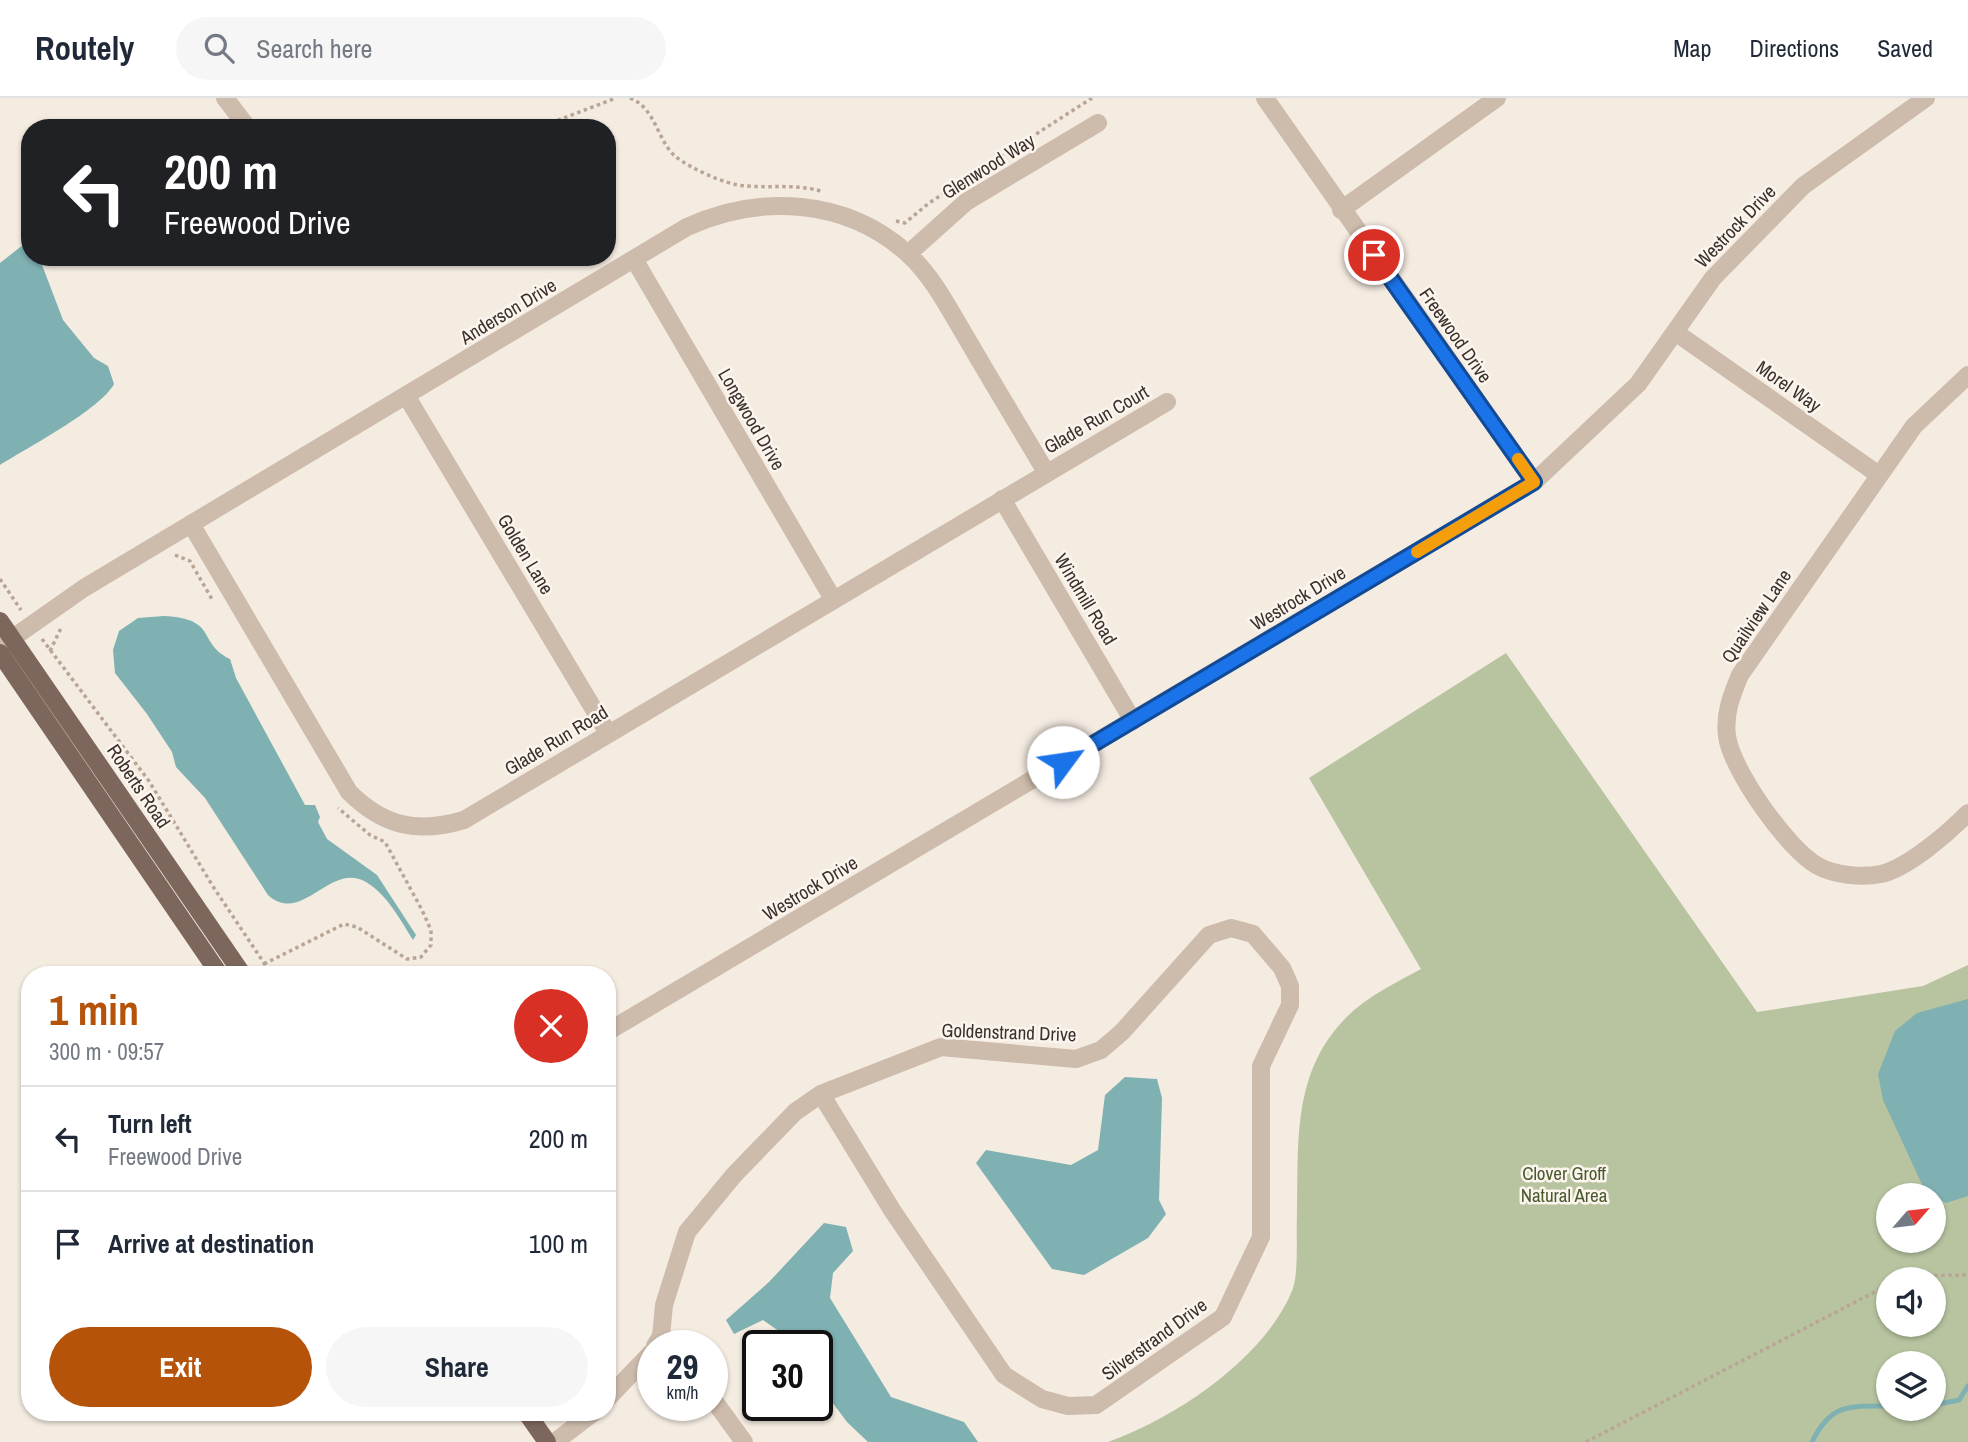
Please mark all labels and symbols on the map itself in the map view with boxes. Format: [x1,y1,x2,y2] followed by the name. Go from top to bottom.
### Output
[937,127,1040,205] street label: Glenwood Way
[1689,179,1781,273] street label: Westrock Drive
[1344,225,1404,285] pin
[454,272,561,351] street label: Anderson Drive
[1414,282,1498,388] street label: Freewood Drive
[1751,354,1827,418] street label: Morel Way
[712,363,792,475] street label: Longwood Drive
[1039,378,1154,459] street label: Glade Run Court
[492,509,560,599] street label: Golden Lane
[1049,549,1123,649] street label: Windmill Road
[1246,560,1350,636] street label: Westrock Drive
[1715,564,1797,668] street label: Quailview Lane
[500,699,612,781] street label: Glade Run Road
[1026,725,1100,799] position arrow
[101,739,177,833] street label: Roberts Road
[758,850,862,926] street label: Westrock Drive
[941,1017,1077,1047] street label: Goldenstrand Drive
[1521,1160,1608,1208] park label: Clover Groff Natural Area
[1876,1183,1946,1253] north arrow
[1096,1292,1212,1386] street label: Silverstrand Drive
[742,1330,833,1421] speed limit sign: 30

